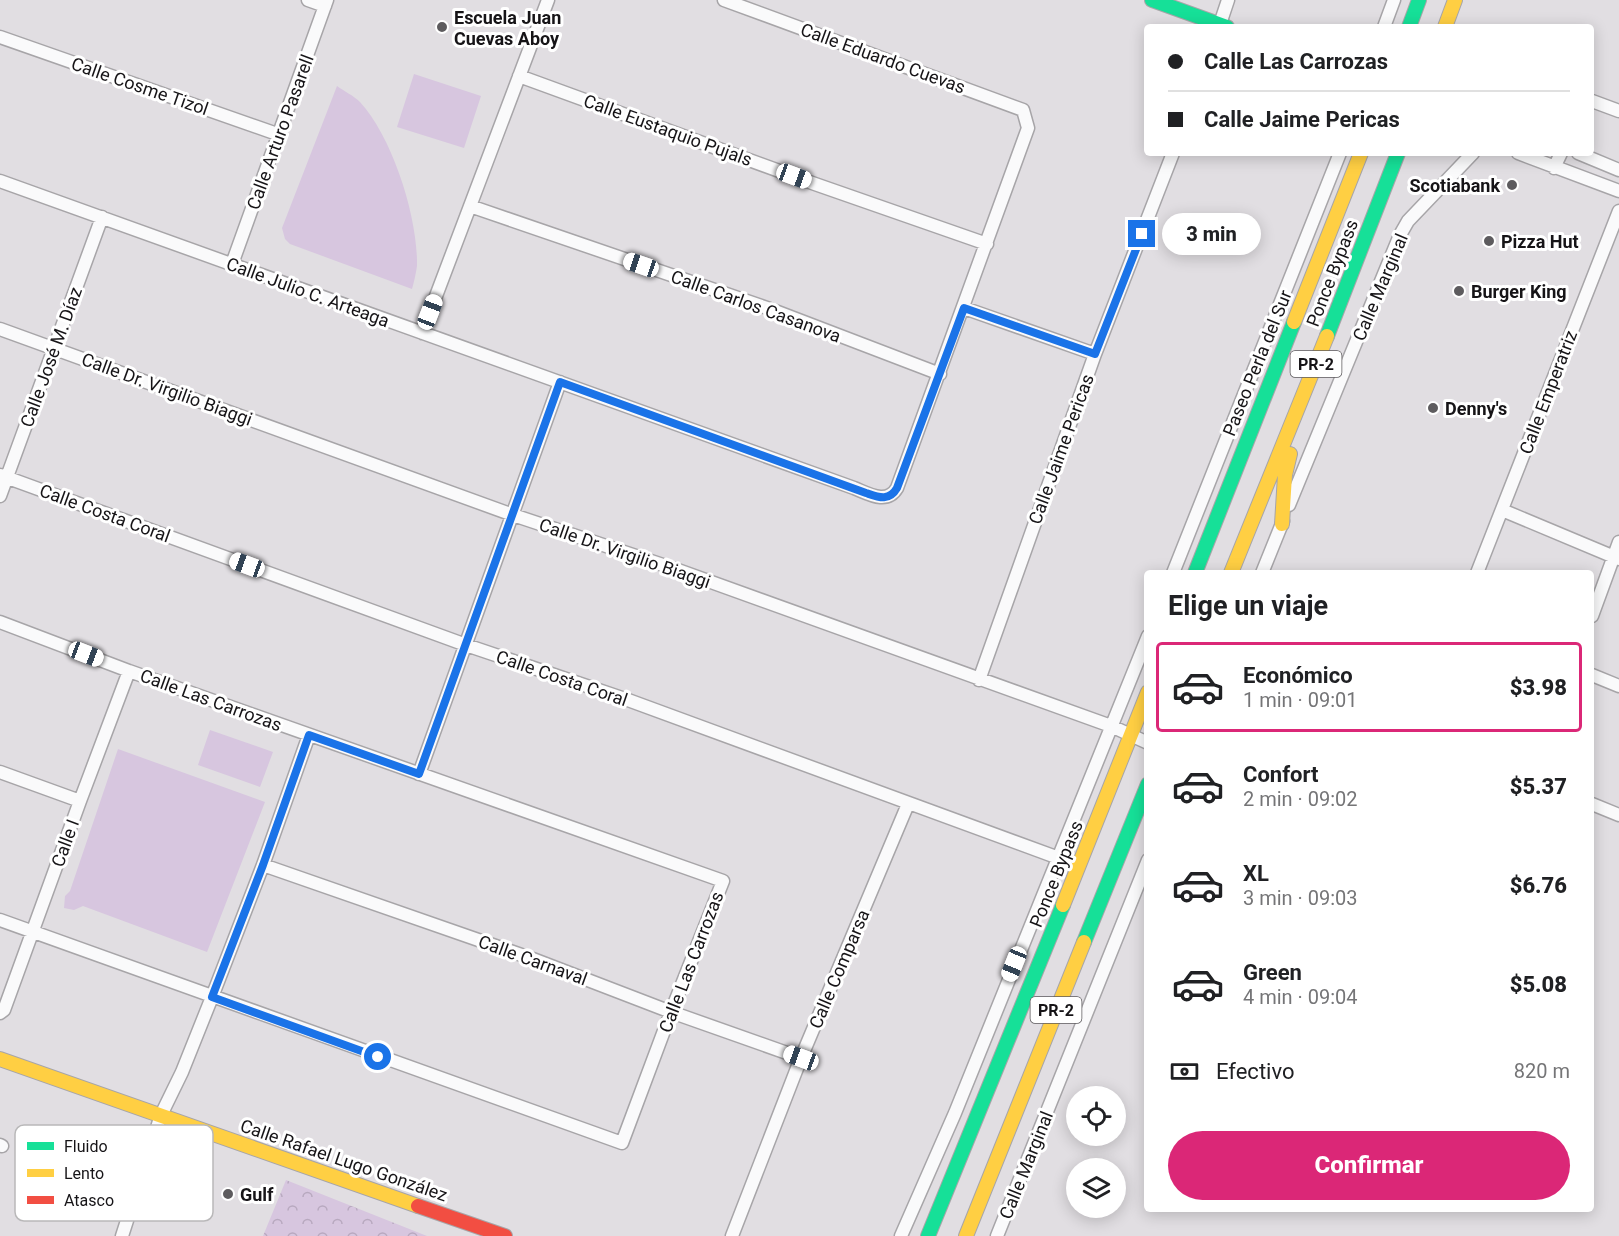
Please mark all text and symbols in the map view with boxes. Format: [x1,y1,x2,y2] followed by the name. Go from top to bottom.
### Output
[454,7,561,49] place label: Escuela Juan Cuevas Aboy
[798,18,968,98] street label: Calle Eduardo Cuevas
[435,20,449,34] marker: Escuela Juan Cuevas Aboy
[1204,49,1388,74] text: Calle Las Carrozas
[242,52,318,212] street label: Calle Arturo Pasarell
[69,53,211,119] street label: Calle Cosme Tizol
[581,90,755,170] street label: Calle Eustaquio Pujals
[1204,107,1400,132] text: Calle Jaime Pericas
[774,161,814,191] car
[1409,175,1500,196] place label: Scotiabank
[1505,178,1519,192] marker: Scotiabank
[1163,213,1262,255] callout: 3 min
[1302,216,1362,330] street label: Ponce Bypass
[1128,220,1155,247] route end
[1186,222,1237,246] text: 3 min
[1348,230,1412,344] street label: Calle Marginal
[1501,231,1579,252] place label: Pizza Hut
[1482,234,1496,248] marker: Pizza Hut
[621,251,661,279] car
[224,253,392,331] street label: Calle Julio C. Arteaga
[668,265,844,347] street label: Calle Carlos Casanova
[1471,281,1567,302] place label: Burger King
[16,284,86,430] street label: Calle José M. Díaz
[1452,284,1466,298] marker: Burger King
[1218,287,1296,439] street label: Paseo Perla del Sur
[415,292,445,332] car
[1515,327,1581,457] street label: Calle Emperatriz
[79,348,255,430] street label: Calle Dr. Virgilio Biaggi
[1290,351,1342,377] road number: PR-2
[1024,371,1098,527] street label: Calle Jaime Pericas
[1445,398,1507,419] place label: Denny's
[1426,401,1440,415] marker: Denny's
[37,480,173,546] street label: Calle Costa Coral
[536,514,714,592] street label: Calle Dr. Virgilio Biaggi
[227,550,267,580] car
[1168,590,1328,622] text: Elige un viaje
[66,639,106,669] car
[494,646,630,710] street label: Calle Costa Coral
[1171,660,1225,714] icon: car
[1243,663,1353,688] text: Económico
[137,665,285,735] street label: Calle Las Carrozas
[1510,675,1567,700] text: $3.98
[1243,688,1358,712] text: 1 min · 09:01
[1171,759,1225,813] icon: car
[1243,762,1318,787] text: Confort
[1510,774,1567,799] text: $5.37
[1243,787,1358,811] text: 2 min · 09:02
[47,816,83,870] street label: Calle I
[1025,818,1087,930] street label: Ponce Bypass
[1171,858,1225,912] icon: car
[1243,861,1269,886] text: XL
[1510,873,1567,898] text: $6.76
[1243,886,1358,910] text: 3 min · 09:03
[654,889,728,1035] street label: Calle Las Carrozas
[804,906,874,1032] street label: Calle Comparsa
[476,931,590,989] street label: Calle Carnaval
[999,944,1029,984] car
[1171,957,1225,1011] icon: car
[1243,960,1302,985] text: Green
[1510,972,1567,997] text: $5.08
[1243,985,1358,1009] text: 4 min · 09:04
[1030,997,1082,1023] road number: PR-2
[364,1043,391,1070] route start
[781,1043,821,1073] car
[1168,1055,1201,1088] icon: cash
[1216,1059,1294,1084] text: Efectivo
[1514,1059,1570,1083] text: 820 m
[1066,1086,1126,1218] map controls
[1066,1086,1126,1146] button: locate
[995,1108,1057,1222] street label: Calle Marginal
[238,1115,450,1205] street label: Calle Rafael Lugo González
[15,1125,213,1221] legend
[1168,1131,1570,1200] button: Confirmar
[64,1137,108,1156] text: Fluido
[1066,1158,1126,1218] button: layers
[64,1164,104,1183] text: Lento
[240,1184,274,1205] place label: Gulf
[221,1187,235,1201] marker: Gulf
[64,1191,114,1210] text: Atasco

